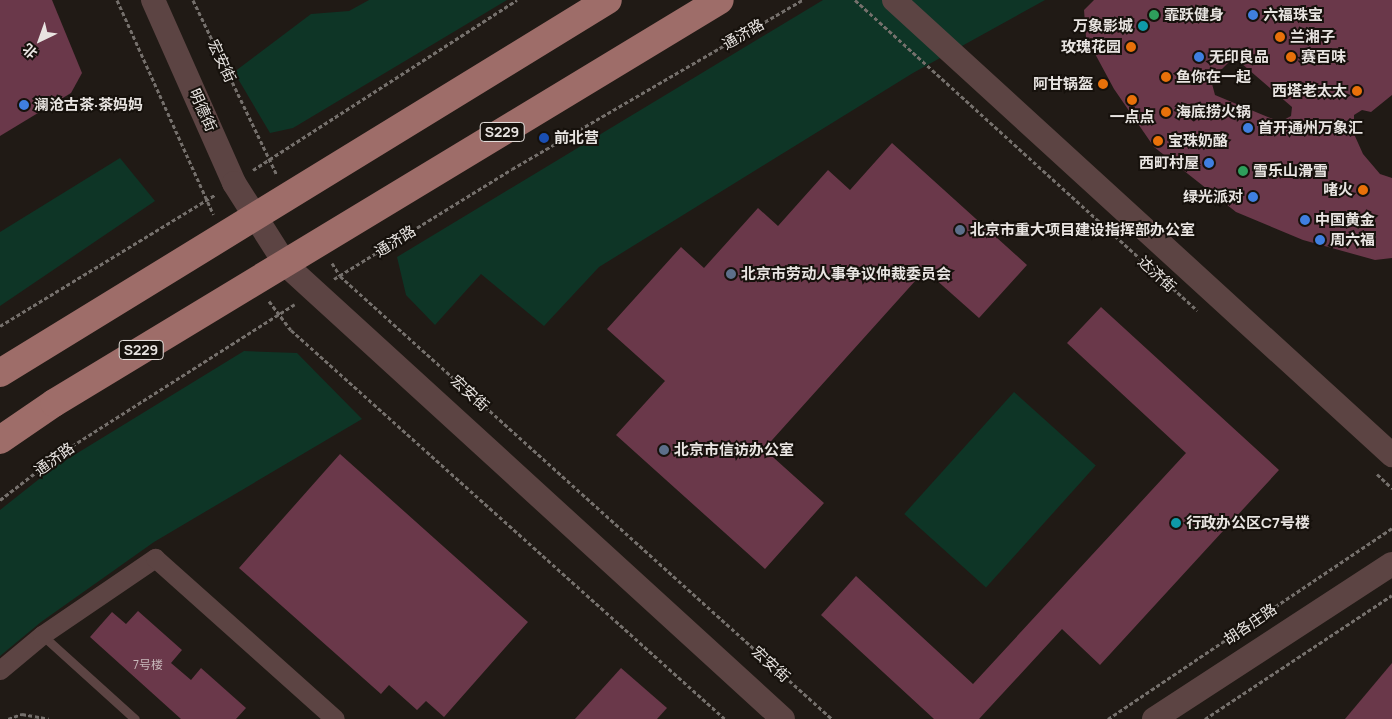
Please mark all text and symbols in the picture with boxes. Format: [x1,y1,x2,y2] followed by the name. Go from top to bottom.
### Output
[1164,6,1224,24] place label: 霏跃健身
[1263,6,1323,24] place label: 六福珠宝
[1148,9,1160,21] marker: 霏跃健身
[1247,9,1259,21] marker: 六福珠宝
[15,15,65,65] north arrow
[719,15,767,53] street label: 通济路
[1073,17,1133,35] place label: 万象影城
[1137,20,1149,32] marker: 万象影城
[1290,28,1335,46] place label: 兰湘子
[1274,31,1286,43] marker: 兰湘子
[204,37,240,85] street label: 宏安街
[1061,38,1121,56] place label: 玫瑰花园
[18,40,41,63] text: 北
[1125,41,1137,53] marker: 玫瑰花园
[1209,48,1269,66] place label: 无印良品
[1301,48,1346,66] place label: 赛百味
[1193,51,1205,63] marker: 无印良品
[1285,51,1297,63] marker: 赛百味
[1176,68,1251,86] place label: 鱼你在一起
[1160,71,1172,83] marker: 鱼你在一起
[1033,75,1093,93] place label: 阿甘锅盔
[1097,78,1109,90] marker: 阿甘锅盔
[1272,82,1347,100] place label: 西塔老太太
[1351,85,1363,97] marker: 西塔老太太
[186,86,220,134] street label: 明德街
[1126,94,1138,106] marker: 一点点
[34,96,143,114] place label: 澜沧古茶·茶妈妈
[18,99,30,111] marker: 澜沧古茶·茶妈妈
[1176,103,1251,121] place label: 海底捞火锅
[1160,106,1172,118] marker: 海底捞火锅
[1110,108,1154,126] place label: 一点点
[1258,119,1363,137] place label: 首开通州万象汇
[480,120,524,144] road number: S229
[1242,122,1254,134] marker: 首开通州万象汇
[554,129,599,147] place label: 前北营
[538,132,550,144] marker: 前北营
[1168,132,1228,150] place label: 宝珠奶酪
[1152,135,1164,147] marker: 宝珠奶酪
[1139,154,1199,172] place label: 西町村屋
[1203,157,1215,169] marker: 西町村屋
[1253,162,1328,180] place label: 雪乐山滑雪
[1237,165,1249,177] marker: 雪乐山滑雪
[1323,181,1353,199] place label: 啫火
[1357,184,1369,196] marker: 啫火
[1183,188,1243,206] place label: 绿光派对
[1247,191,1259,203] marker: 绿光派对
[1315,211,1375,229] place label: 中国黄金
[1299,214,1311,226] marker: 中国黄金
[371,221,419,261] street label: 通济路
[970,221,1195,239] place label: 北京市重大项目建设指挥部办公室
[954,224,966,236] marker: 北京市重大项目建设指挥部办公室
[1330,231,1375,249] place label: 周六福
[1314,234,1326,246] marker: 周六福
[1134,252,1180,296] street label: 达济街
[741,265,951,283] place label: 北京市劳动人事争议仲裁委员会
[725,268,737,280] marker: 北京市劳动人事争议仲裁委员会
[118,338,164,362] road number: S229
[447,371,493,415] street label: 宏安街
[31,438,77,480] street label: 通济路
[674,441,794,459] place label: 北京市信访办公室
[658,444,670,456] marker: 北京市信访办公室
[1186,514,1310,532] place label: 行政办公区C7号楼
[1170,517,1182,529] marker: 行政办公区C7号楼
[1220,600,1280,648] street label: 胡各庄路
[748,642,794,686] street label: 宏安街
[133,658,163,672] house number: 7号楼

